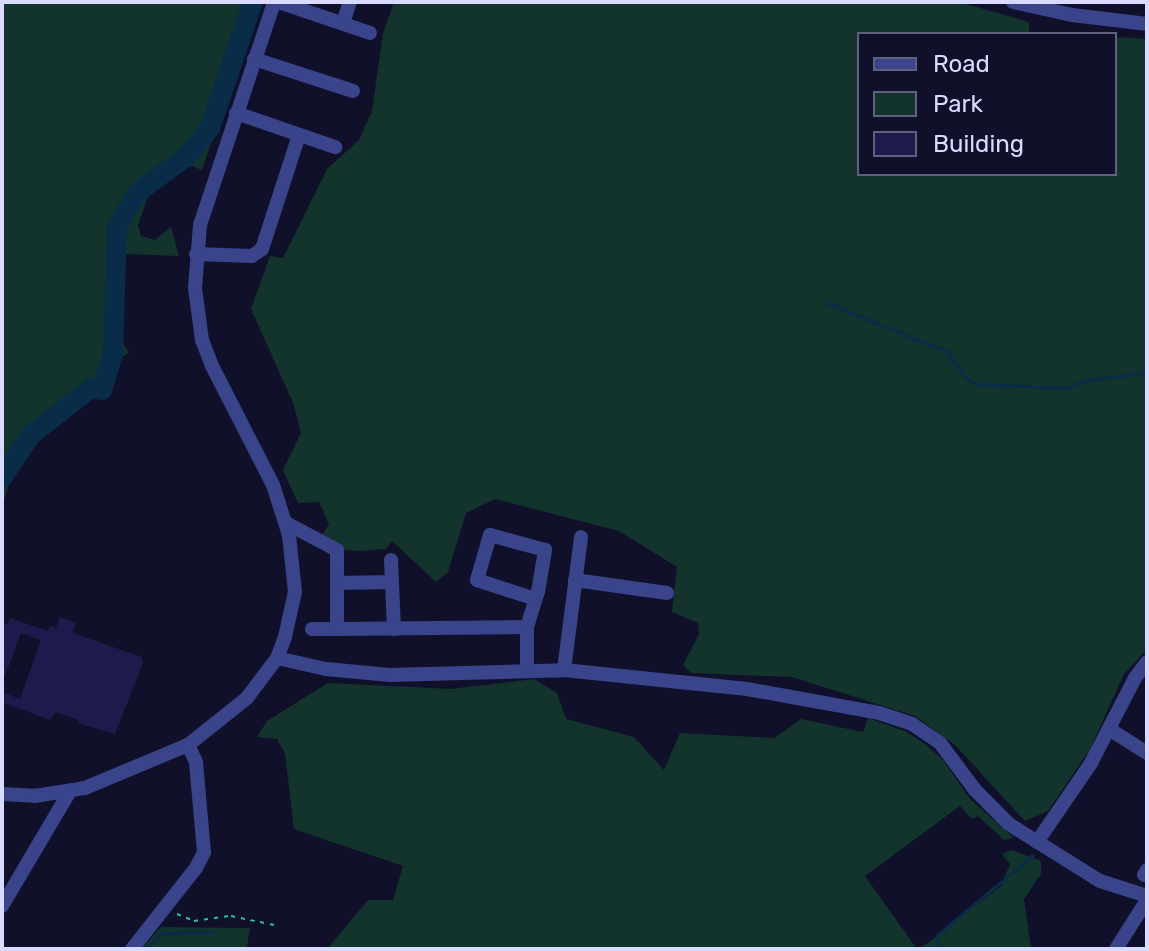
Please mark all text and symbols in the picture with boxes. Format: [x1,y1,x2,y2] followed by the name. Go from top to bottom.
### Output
[857,32,1117,176] legend
[933,50,990,78] text: Road
[933,90,983,118] text: Park
[933,130,1024,158] text: Building

